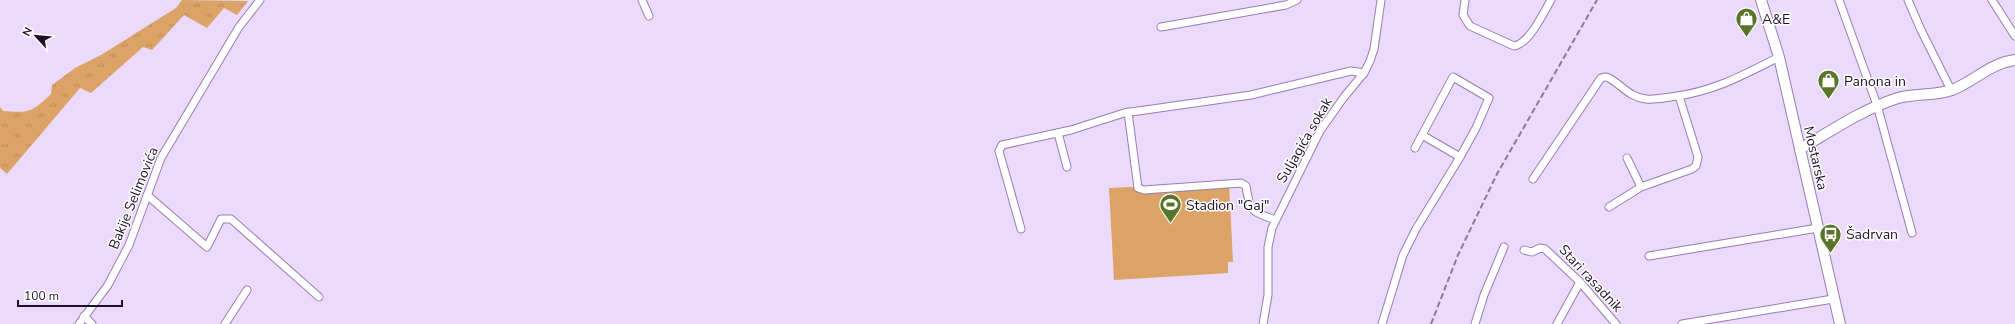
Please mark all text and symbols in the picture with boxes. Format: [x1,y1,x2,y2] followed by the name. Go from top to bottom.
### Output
[1733,6,1759,39] shop icon: A&E
[1762,10,1790,29] place label: A&E
[16,16,56,56] north arrow
[19,25,36,39] text: N
[1816,68,1842,101] shop icon: Panona in
[1844,72,1906,91] place label: Panona in
[1272,93,1337,187] street label: Suljagića sokak
[1799,124,1832,192] street label: Mostarska
[104,144,163,252] street label: Bakije Selimovića
[1158,192,1184,225] sports icon: Stadion "Gaj"
[1186,196,1269,215] place label: Stadion "Gaj"
[1817,221,1843,254] bus stop icon: Šadrvan
[1846,225,1898,244] place label: Šadrvan
[1554,241,1627,317] street label: Stari rasadnik
[18,282,122,308] scale bar
[24,288,59,304] text: 100 m

